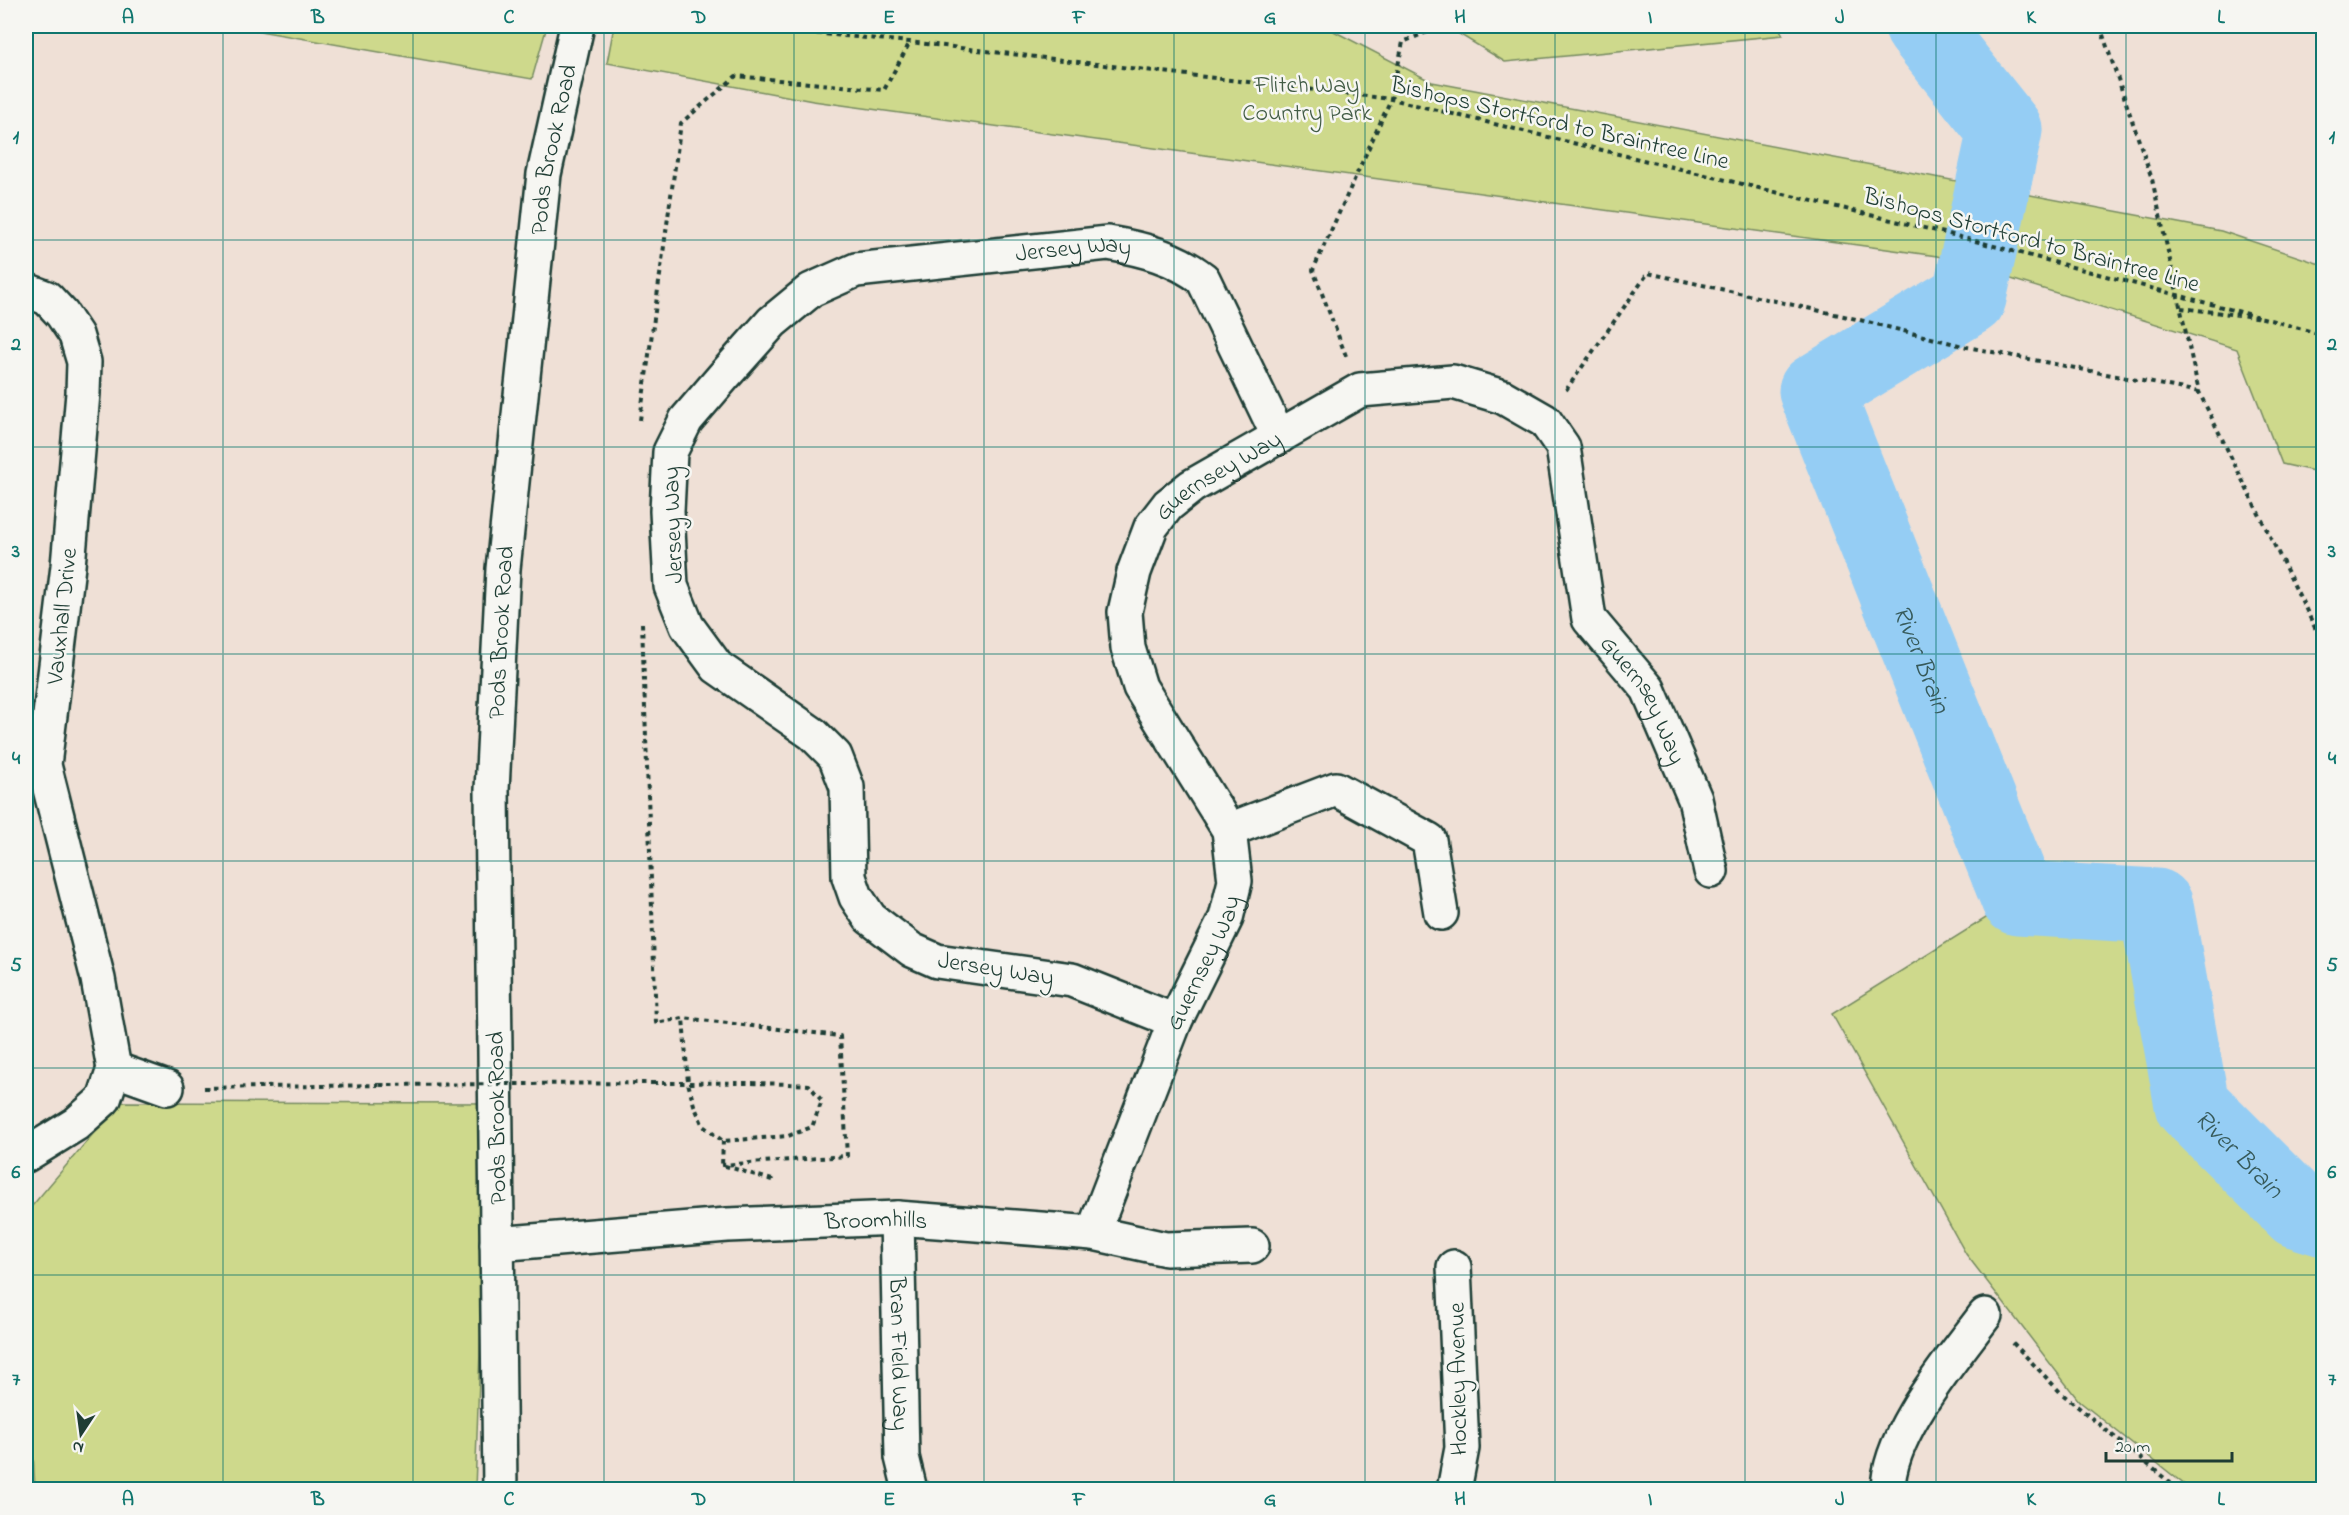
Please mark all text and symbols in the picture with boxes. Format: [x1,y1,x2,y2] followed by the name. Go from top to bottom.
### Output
[122,4,134,33] text: A
[310,4,325,33] text: B
[504,4,515,33] text: C
[691,4,706,33] text: D
[883,4,895,33] text: E
[1072,4,1086,33] text: F
[1264,4,1277,33] text: G
[1454,4,1466,33] text: H
[1648,4,1653,33] text: I
[1835,4,1845,33] text: J
[2026,4,2037,33] text: K
[2217,4,2225,33] text: L
[523,61,588,237] street label: Pods Brook Road
[1386,68,1732,181] street label: Bishops Stortford to Braintree Line
[1242,69,1372,133] park label: Flitch Way Country Park
[13,124,20,153] text: 1
[2329,124,2336,153] text: 1
[1859,179,2203,303] street label: Bishops Stortford to Braintree Line
[1014,228,1135,273] street label: Jersey Way
[10,331,21,360] text: 2
[2326,331,2337,360] text: 2
[1147,423,1290,529] street label: Guernsey Way
[655,466,695,584] street label: Jersey Way
[11,538,20,567] text: 3
[2327,538,2336,567] text: 3
[481,544,525,720] street label: Pods Brook Road
[39,546,88,687] street label: Vauxhall Drive
[1881,600,1959,720] water label: River Brain
[1590,629,1693,771] street label: Guernsey Way
[12,745,21,774] text: 4
[2328,745,2337,774] text: 4
[1158,892,1252,1036] street label: Guernsey Way
[935,944,1056,998] street label: Jersey Way
[10,952,22,981] text: 5
[2326,952,2338,981] text: 5
[479,1031,518,1205] street label: Pods Brook Road
[2184,1102,2292,1209] water label: River Brain
[12,1159,21,1188] text: 6
[2328,1159,2337,1188] text: 6
[823,1203,929,1241] street label: Broomhills
[878,1276,916,1431] street label: Bran Field Way
[1441,1302,1479,1456] street label: Hockley Avenue
[12,1366,21,1395] text: 7
[2328,1366,2337,1395] text: 7
[51,1404,111,1464] north arrow
[2106,1425,2232,1463] scale bar
[70,1434,86,1460] text: N
[2115,1435,2150,1461] text: 20 m
[122,1486,134,1515] text: A
[310,1486,325,1515] text: B
[504,1486,515,1515] text: C
[691,1486,706,1515] text: D
[883,1486,895,1515] text: E
[1072,1486,1086,1515] text: F
[1264,1486,1277,1515] text: G
[1454,1486,1466,1515] text: H
[1648,1486,1653,1515] text: I
[1835,1486,1845,1515] text: J
[2026,1486,2037,1515] text: K
[2217,1486,2225,1515] text: L

